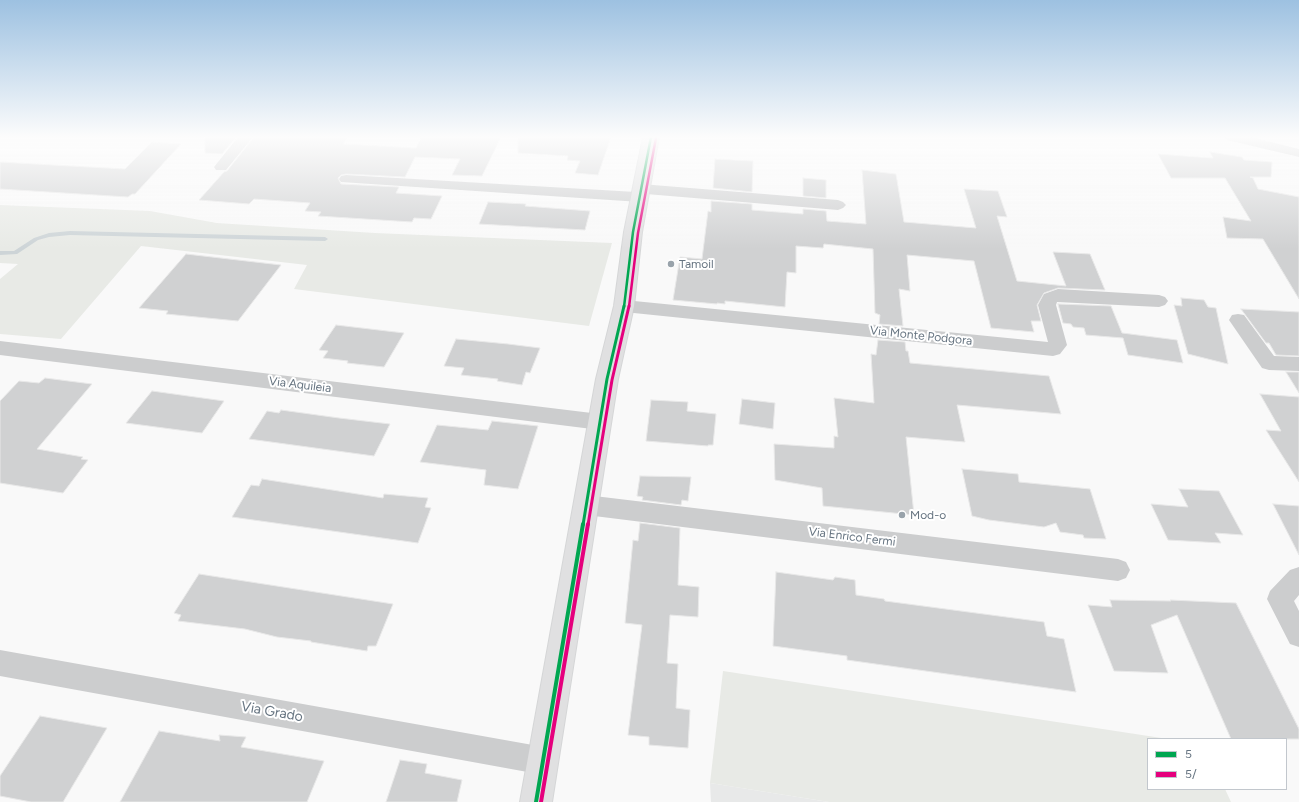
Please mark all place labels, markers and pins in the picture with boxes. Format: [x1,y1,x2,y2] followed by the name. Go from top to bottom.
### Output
[679,257,714,271] place label: Tamoil
[666,259,676,269] marker: Tamoil
[910,508,946,522] place label: Mod-o
[897,510,907,520] marker: Mod-o

